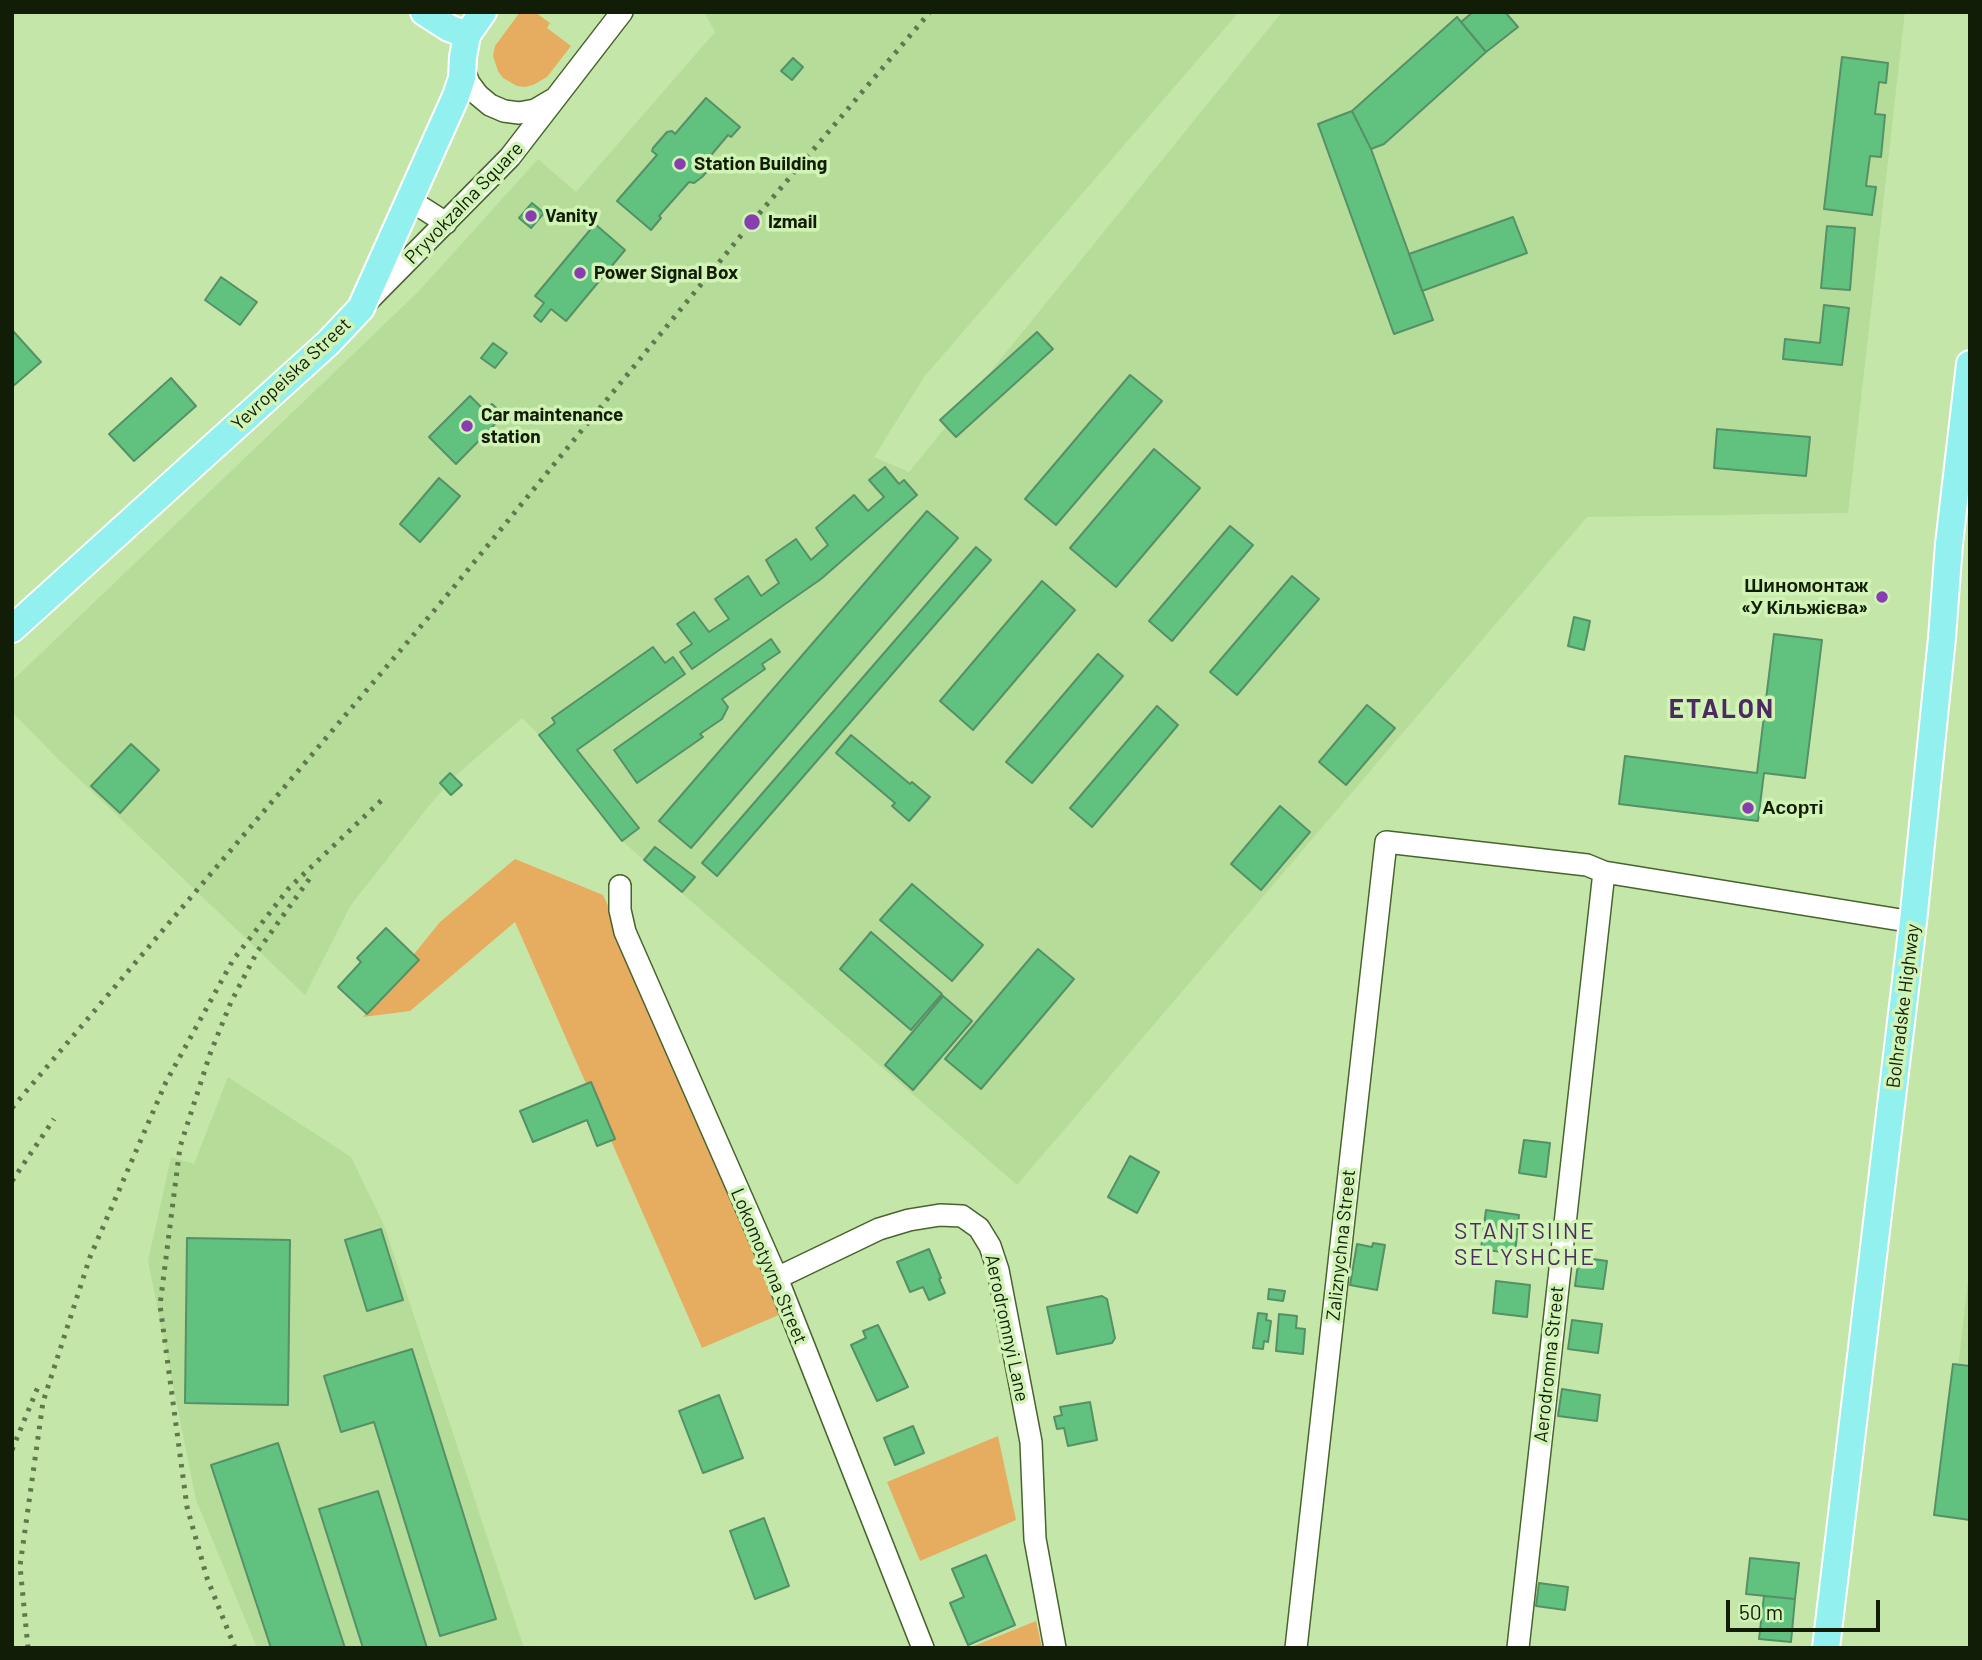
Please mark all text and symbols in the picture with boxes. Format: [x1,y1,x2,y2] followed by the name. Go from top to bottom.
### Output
[400,137,528,269] street label: Pryvokzalna Square
[694,153,827,175] place label: Station Building
[672,156,688,172] marker: Station Building
[545,205,598,227] place label: Vanity
[523,208,539,224] marker: Vanity
[768,211,817,233] place label: Izmail
[742,212,762,232] marker: Izmail
[594,262,738,284] place label: Power Signal Box
[572,265,588,281] marker: Power Signal Box
[227,313,355,435] street label: Yevropeiska Street
[481,404,623,448] place label: Car maintenance station
[459,418,475,434] marker: Car maintenance station
[1741,575,1868,619] place label: Шиномонтаж «У Кільжієва»
[1874,589,1890,605] marker: Шиномонтаж «У Кільжієва»
[1670,693,1774,725] district label: ETALON
[1762,797,1824,819] place label: Асорті
[1740,800,1756,816] marker: Асорті
[1882,923,1924,1089] street label: Bolhradske Highway
[1322,1168,1360,1322] street label: Zaliznychna Street
[726,1185,812,1347] street label: Lokomotyvna Street
[1455,1217,1595,1271] district label: STANTSIINE SELYSHCHE
[980,1252,1034,1404] street label: Aerodromnyi Lane
[1529,1285,1569,1443] street label: Aerodromna Street
[1730,1586,1884,1630] scale bar
[1739,1599,1783,1624] text: 50 m

